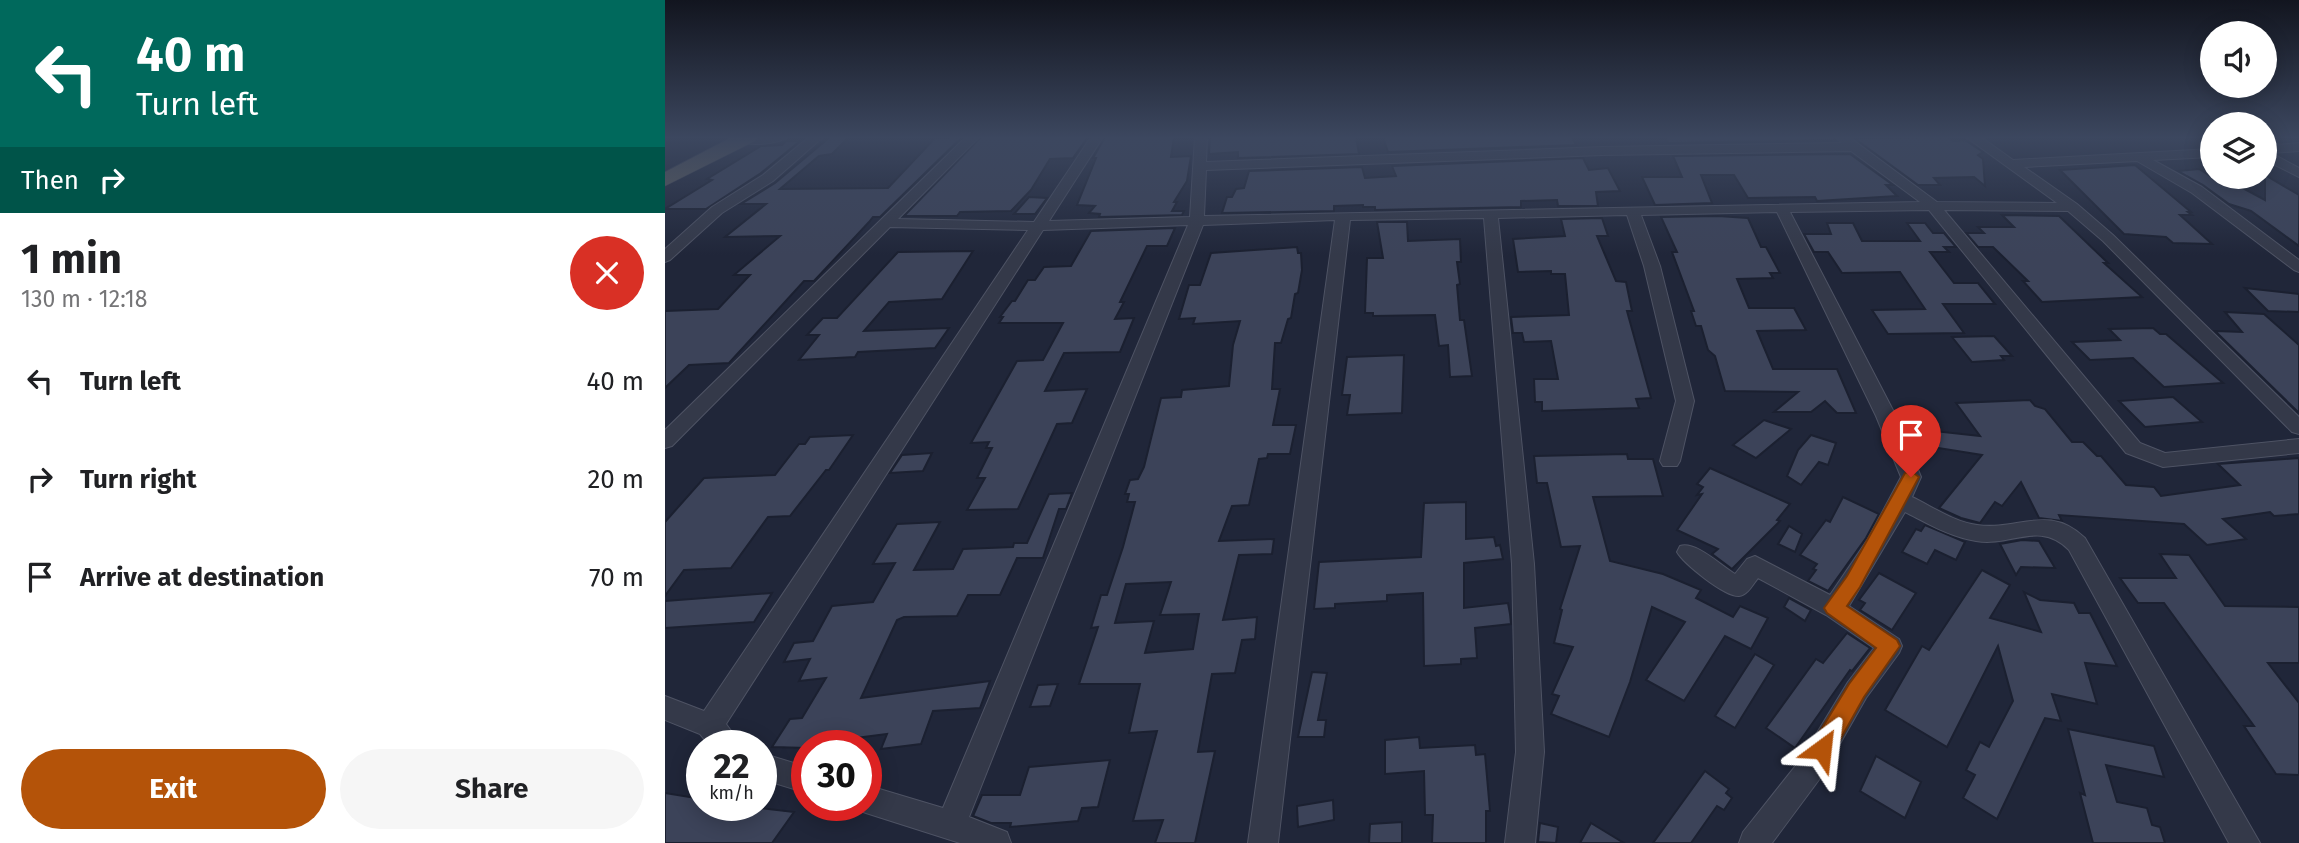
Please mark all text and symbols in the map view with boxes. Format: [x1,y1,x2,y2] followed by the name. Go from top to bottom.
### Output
[2200,21,2277,189] map controls
[2200,21,2277,98] button: sound
[136,25,245,84] text: 40 m
[21,28,112,119] icon: left
[136,85,258,123] text: Turn left
[2200,112,2277,189] button: layers
[93,161,131,199] icon: right
[21,165,79,196] text: Then
[21,234,122,284] text: 1 min
[570,236,644,310] button: close
[21,285,147,313] text: 130 m · 12:18
[21,362,59,400] icon: left
[80,366,181,397] text: Turn left
[586,366,644,397] text: 40 m
[1881,405,1941,477] pin
[1892,416,1930,454] icon: arrive
[21,460,59,498] icon: right
[80,464,197,495] text: Turn right
[587,464,644,495] text: 20 m
[21,558,59,596] icon: arrive
[80,562,324,593] text: Arrive at destination
[589,562,644,593] text: 70 m
[1785,712,1859,786] position arrow
[791,730,882,821] speed limit sign: 30
[713,745,750,787] text: 22
[21,749,326,829] button: Exit
[340,749,644,829] button: Share
[709,782,754,804] text: km/h

